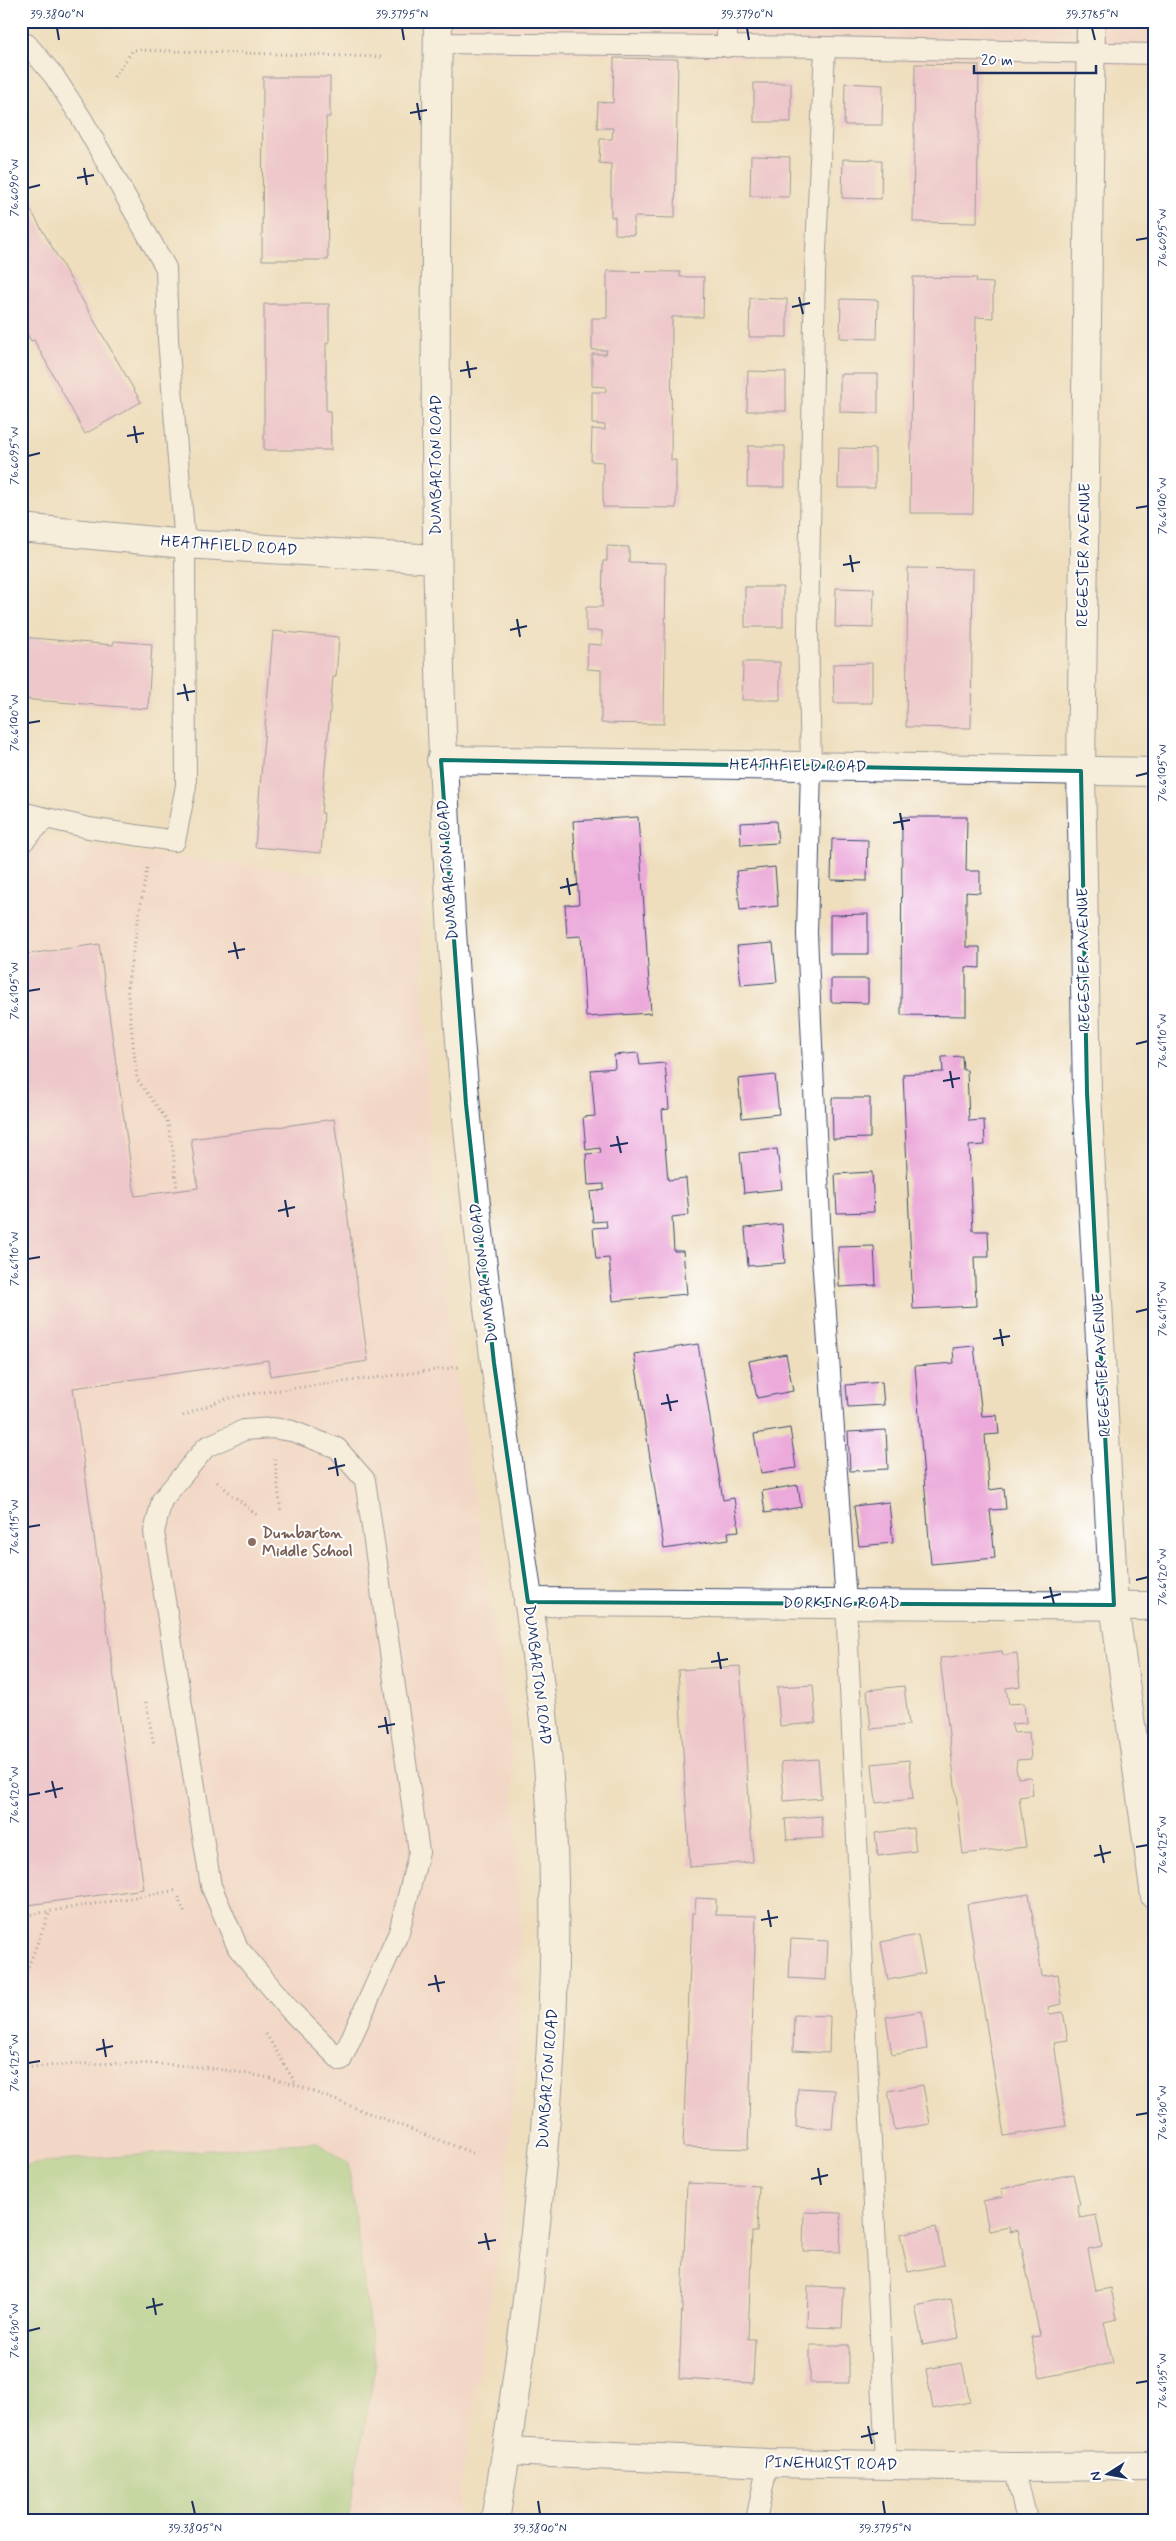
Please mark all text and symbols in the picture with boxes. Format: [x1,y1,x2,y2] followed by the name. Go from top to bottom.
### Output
[30,7,84,23] text: 39.3800°N
[376,7,428,23] text: 39.3795°N
[721,7,773,23] text: 39.3790°N
[1066,7,1118,23] text: 39.3785°N
[974,42,1096,74] scale bar
[981,51,1013,71] text: 20 m
[7,159,23,217] text: 76.6090°W
[1155,209,1171,267] text: 76.6095°W
[426,395,447,535] street label: DUMBARTON ROAD
[7,427,23,485] text: 76.6095°W
[1155,477,1171,534] text: 76.6100°W
[1072,483,1096,627] street label: REGESTER AVENUE
[160,531,298,561] street label: HEATHFIELD ROAD
[7,694,23,751] text: 76.6100°W
[1155,744,1171,802] text: 76.6105°W
[729,754,867,778] street label: HEATHFIELD ROAD
[433,799,463,941] street label: DUMBARTON ROAD
[1072,888,1096,1032] street label: REGESTER AVENUE
[7,962,23,1020] text: 76.6105°W
[1155,1014,1171,1068] text: 76.6110°W
[465,1202,503,1344] street label: DUMBARTON ROAD
[7,1232,23,1286] text: 76.6110°W
[1155,1281,1171,1336] text: 76.6115°W
[1088,1292,1116,1438] street label: REGESTER AVENUE
[7,1499,23,1554] text: 76.6115°W
[262,1523,353,1562] place label: Dumbarton Middle School
[246,1536,258,1548] marker: Dumbarton Middle School
[1155,1548,1171,1605] text: 76.6120°W
[782,1593,900,1614] street label: DORKING ROAD
[518,1604,556,1746] street label: DUMBARTON ROAD
[7,1766,23,1823] text: 76.6120°W
[1155,1816,1171,1874] text: 76.6125°W
[533,2008,563,2150] street label: DUMBARTON ROAD
[7,2034,23,2092] text: 76.6125°W
[1155,2086,1171,2140] text: 76.6130°W
[7,2304,23,2358] text: 76.6130°W
[1155,2353,1171,2409] text: 76.6135°W
[1084,2448,1134,2498] north arrow
[764,2452,898,2476] street label: PINEHURST ROAD
[1086,2470,1106,2483] text: N
[168,2521,222,2537] text: 39.3805°N
[513,2521,567,2537] text: 39.3800°N
[859,2521,911,2537] text: 39.3795°N

